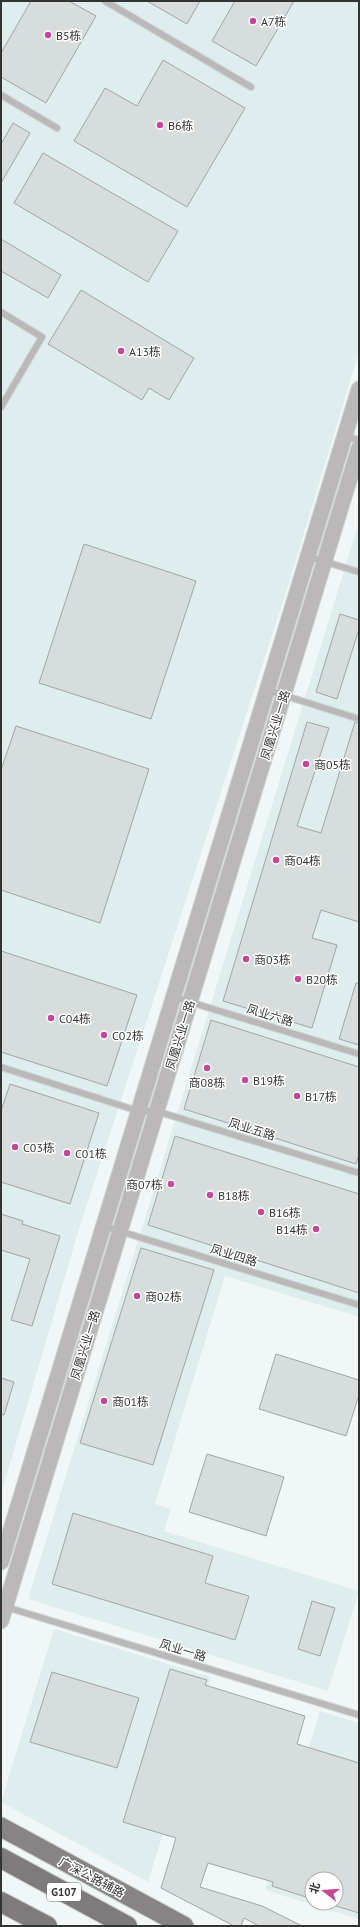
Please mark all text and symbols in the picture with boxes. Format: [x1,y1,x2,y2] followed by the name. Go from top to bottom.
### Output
[261,14,287,29] place label: A7栋
[248,16,258,26] marker: A7栋
[56,28,82,43] place label: B5栋
[43,30,53,40] marker: B5栋
[168,118,194,133] place label: B6栋
[155,120,165,130] marker: B6栋
[129,344,161,359] place label: A13栋
[116,346,126,356] marker: A13栋
[257,688,293,762] street label: 凤凰兴业一路
[314,757,351,772] place label: 商05栋
[301,759,311,769] marker: 商05栋
[284,853,321,868] place label: 商04栋
[271,855,281,865] marker: 商04栋
[254,952,291,967] place label: 商03栋
[241,954,251,964] marker: 商03栋
[306,972,338,987] place label: B20栋
[293,974,303,984] marker: B20栋
[162,998,198,1072] street label: 凤凰兴业一路
[245,1001,295,1029] street label: 凤业六路
[59,1011,91,1026] place label: C04栋
[46,1013,56,1023] marker: C04栋
[112,1028,144,1043] place label: C02栋
[99,1030,109,1040] marker: C02栋
[202,1063,212,1073] marker: 商08栋
[253,1073,285,1088] place label: B19栋
[188,1075,226,1090] place label: 商08栋
[240,1075,250,1085] marker: B19栋
[305,1089,337,1104] place label: B17栋
[292,1091,302,1101] marker: B17栋
[227,1115,277,1143] street label: 凤业五路
[23,1140,55,1155] place label: C03栋
[10,1142,20,1152] marker: C03栋
[75,1146,107,1161] place label: C01栋
[62,1148,72,1158] marker: C01栋
[126,1177,163,1192] place label: 商07栋
[166,1179,176,1189] marker: 商07栋
[218,1188,250,1203] place label: B18栋
[205,1190,215,1200] marker: B18栋
[269,1205,301,1220] place label: B16栋
[256,1207,266,1217] marker: B16栋
[276,1222,308,1237] place label: B14栋
[311,1224,321,1234] marker: B14栋
[209,1241,259,1269] street label: 凤业四路
[145,1289,182,1304] place label: 商02栋
[132,1291,142,1301] marker: 商02栋
[67,1308,103,1382] street label: 凤凰兴业一路
[112,1394,149,1409] place label: 商01栋
[99,1396,109,1406] marker: 商01栋
[158,1636,208,1664] street label: 凤业一路
[57,1853,127,1901] street label: 广深公路辅路
[304,1871,344,1911] north arrow
[306,1881,323,1895] text: 北
[47,1883,81,1901] road number: G107

